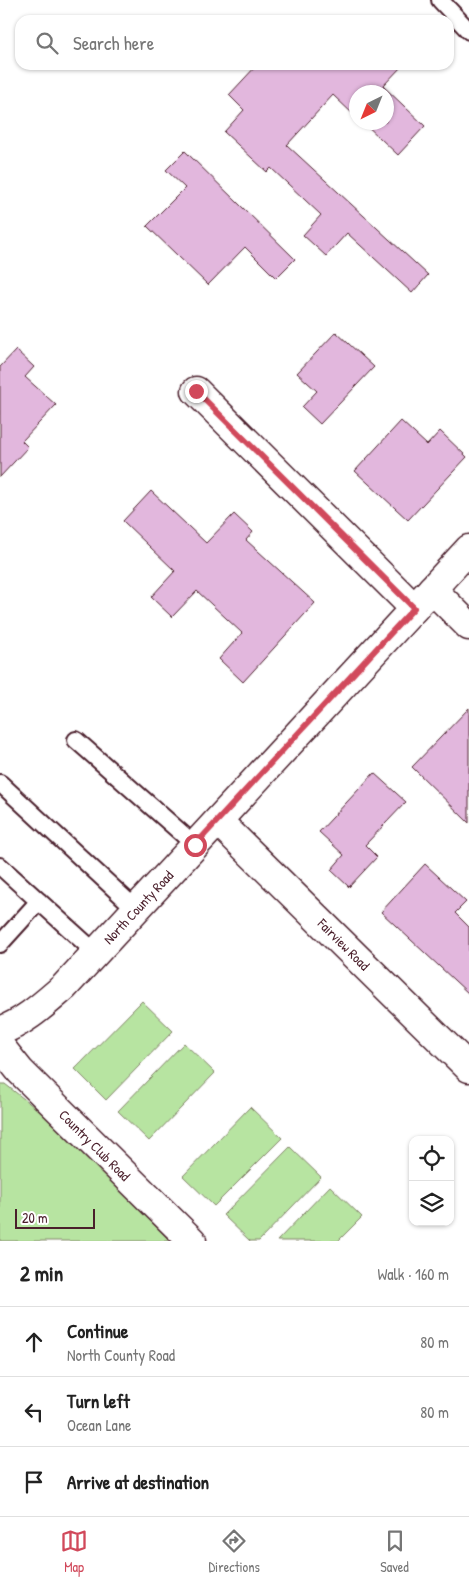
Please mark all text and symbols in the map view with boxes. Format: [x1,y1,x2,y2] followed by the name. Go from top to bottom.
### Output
[15,15,454,70] search box
[33,29,61,57] icon: search
[73,30,154,56] text: Search here
[349,85,394,130] north arrow
[185,380,208,403] route end
[184,834,207,857] route start
[99,866,178,949] street label: North County Road
[313,913,375,975] street label: Fairview Road
[55,1105,135,1186] street label: Country Club Road
[409,1136,454,1226] map controls
[409,1136,454,1181] button: locate
[409,1181,454,1226] button: layers
[15,1206,95,1229] scale bar
[22,1208,48,1227] text: 20 m
[20,1259,63,1288] text: 2 min
[377,1263,449,1285] text: Walk · 160 m
[67,1318,128,1344] text: Continue
[20,1328,48,1356] icon: ahead
[420,1331,449,1353] text: 80 m
[67,1344,175,1366] text: North County Road
[67,1388,130,1414] text: Turn left
[20,1398,48,1426] icon: left
[420,1401,449,1423] text: 80 m
[67,1414,131,1436] text: Ocean Lane
[20,1468,48,1496] icon: arrive
[67,1469,209,1495] text: Arrive at destination
[60,1527,88,1576] tab: Map
[208,1527,260,1576] tab: Directions
[380,1527,409,1576] tab: Saved

